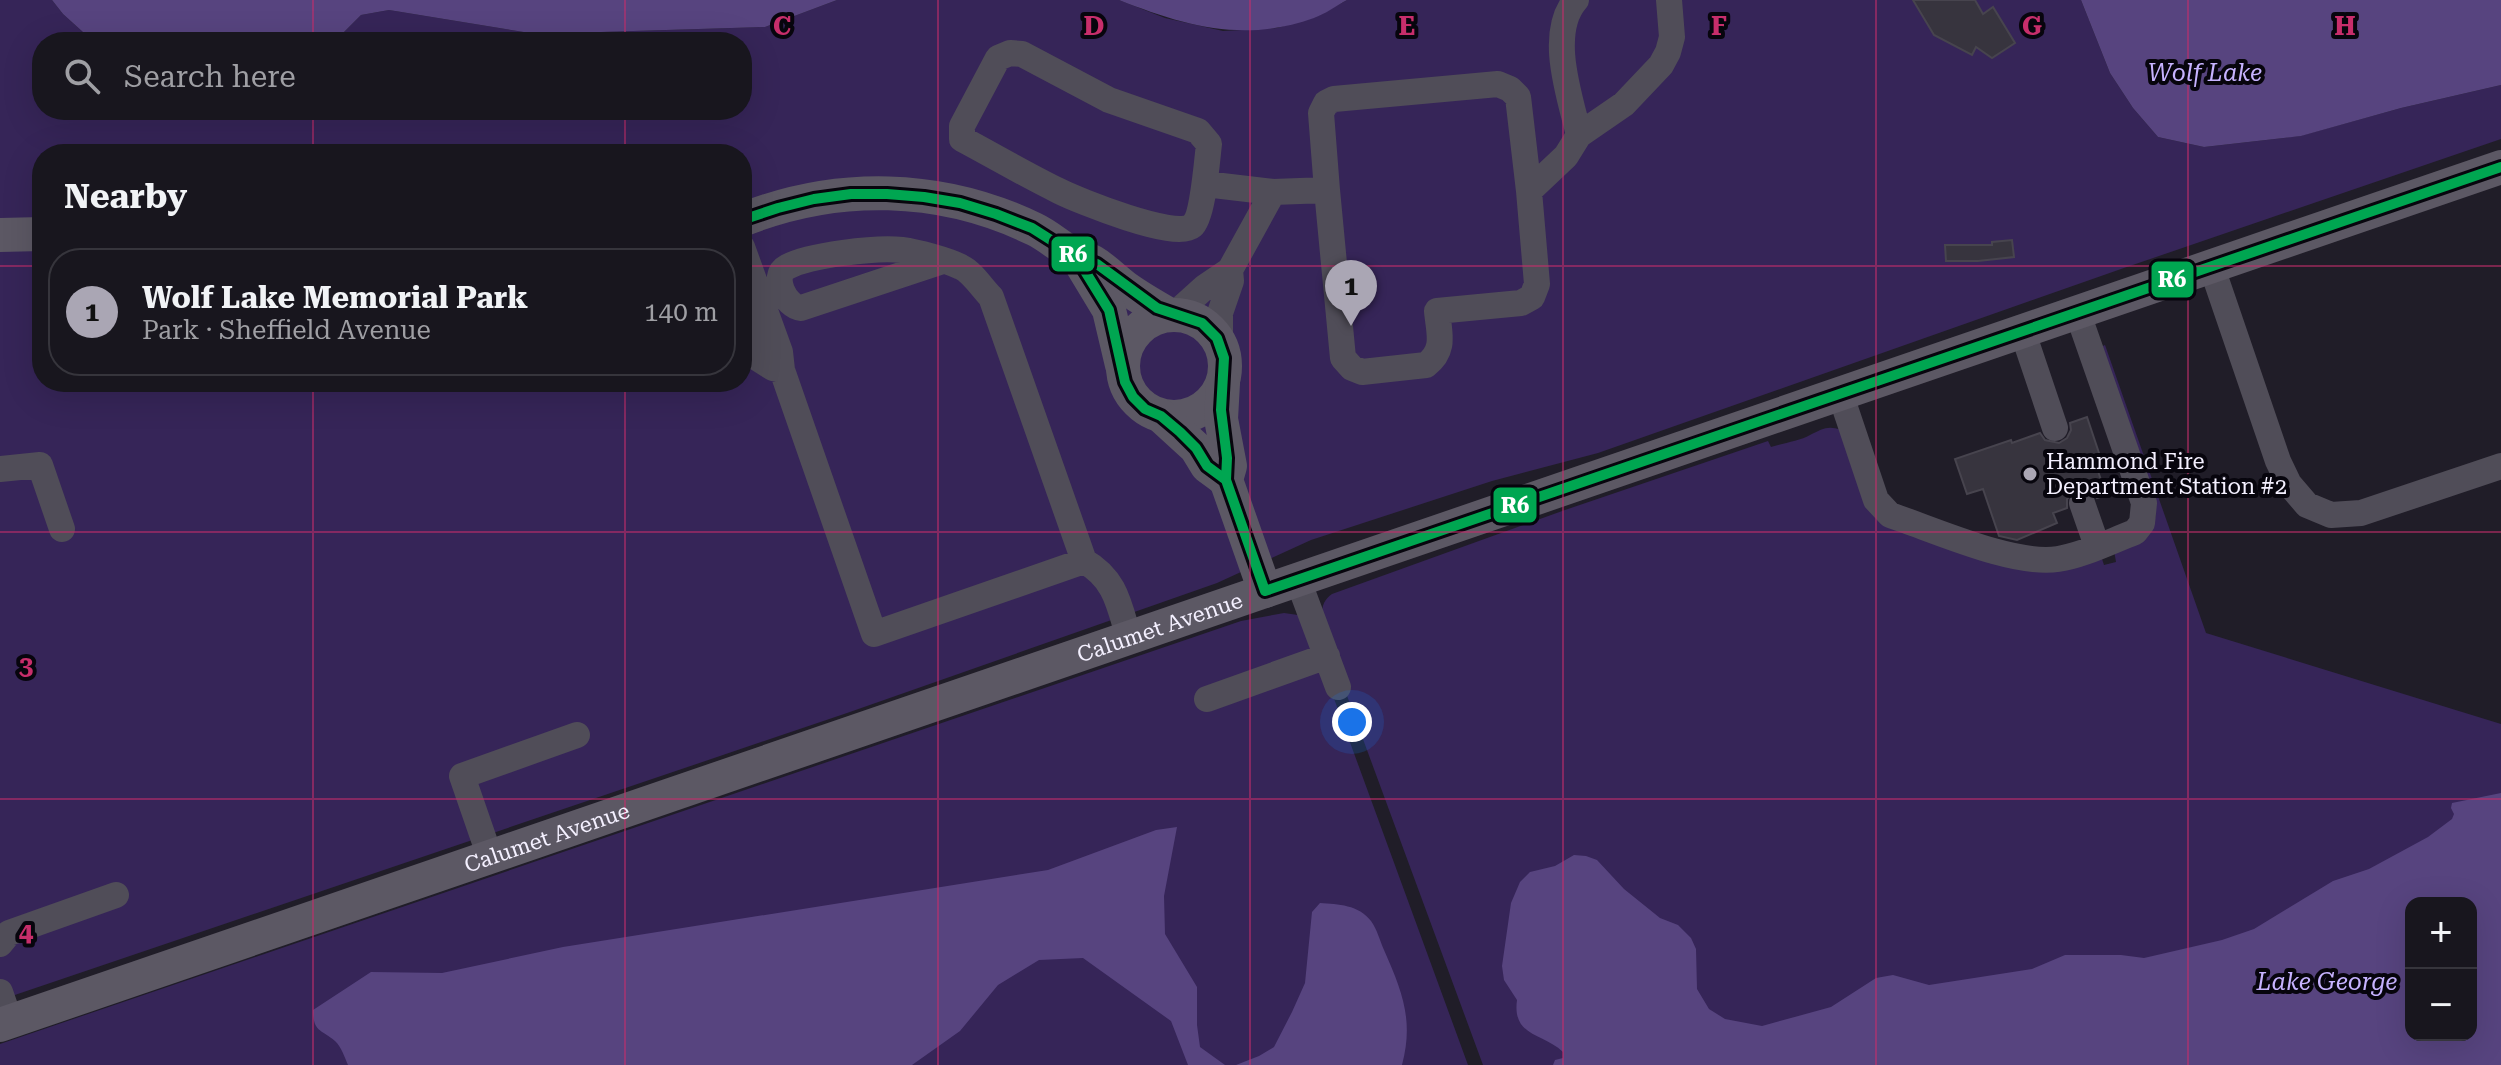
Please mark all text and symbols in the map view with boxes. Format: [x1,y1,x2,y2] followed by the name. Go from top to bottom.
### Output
[773,11,791,41] text: C
[1084,11,1104,41] text: D
[1399,11,1415,41] text: E
[1711,11,1727,41] text: F
[2022,11,2042,41] text: G
[2334,11,2356,41] text: H
[32,32,752,120] search box
[60,54,104,98] icon: search
[124,59,296,94] text: Search here
[2148,59,2262,87] water label: Wolf Lake
[64,176,187,216] text: Nearby
[1050,235,1096,273] line badge: R6
[1059,242,1087,267] text: R6
[1325,260,1377,326] pin: 1
[2150,260,2195,299] line badge: R6
[2158,267,2186,292] text: R6
[142,280,528,315] text: Wolf Lake Memorial Park
[85,297,99,327] text: 1
[644,297,718,327] text: 140 m
[142,315,431,345] text: Park · Sheffield Avenue
[2046,449,2287,499] place label: Hammond Fire Department Station #2
[2021,465,2039,483] marker: Hammond Fire Department Station #2
[1492,486,1538,524] line badge: R6
[1501,493,1529,518] text: R6
[1074,588,1246,668] street label: Calumet Avenue
[19,651,33,681] text: 3
[1332,702,1372,742] your location
[461,798,633,878] street label: Calumet Avenue
[2405,897,2477,1041] map controls
[2405,897,2477,969] button: +
[19,917,34,947] text: 4
[2255,968,2398,996] water label: Lake George
[2405,969,2477,1041] button: −

